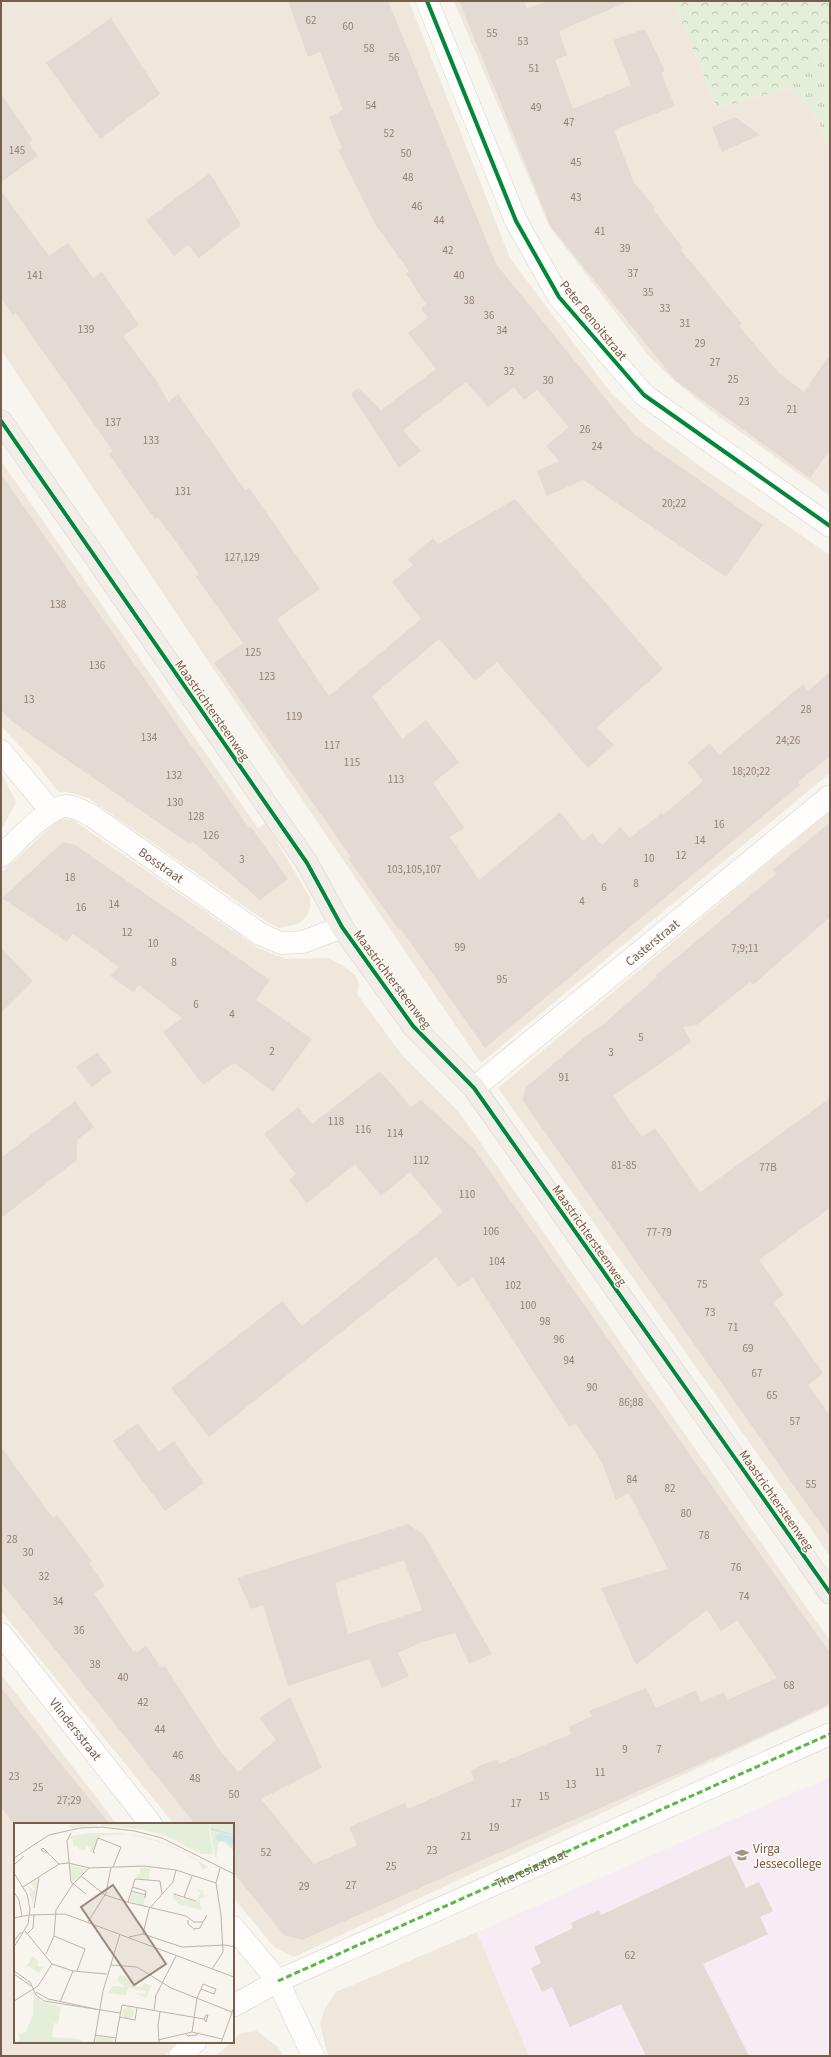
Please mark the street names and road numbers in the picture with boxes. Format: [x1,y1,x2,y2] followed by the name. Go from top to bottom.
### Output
[555,277,631,365] street label: Peter Benoitstraat
[171,656,254,765] street label: Maastrichtersteenweg
[135,843,188,888] street label: Bosstraat
[621,915,684,971] street label: Casterstraat
[349,926,436,1033] street label: Maastrichtersteenweg
[548,1181,631,1290] street label: Maastrichtersteenweg
[735,1446,818,1555] street label: Maastrichtersteenweg
[45,1695,106,1765] street label: Vlindersstraat
[492,1844,571,1893] street label: Theresiastraat

